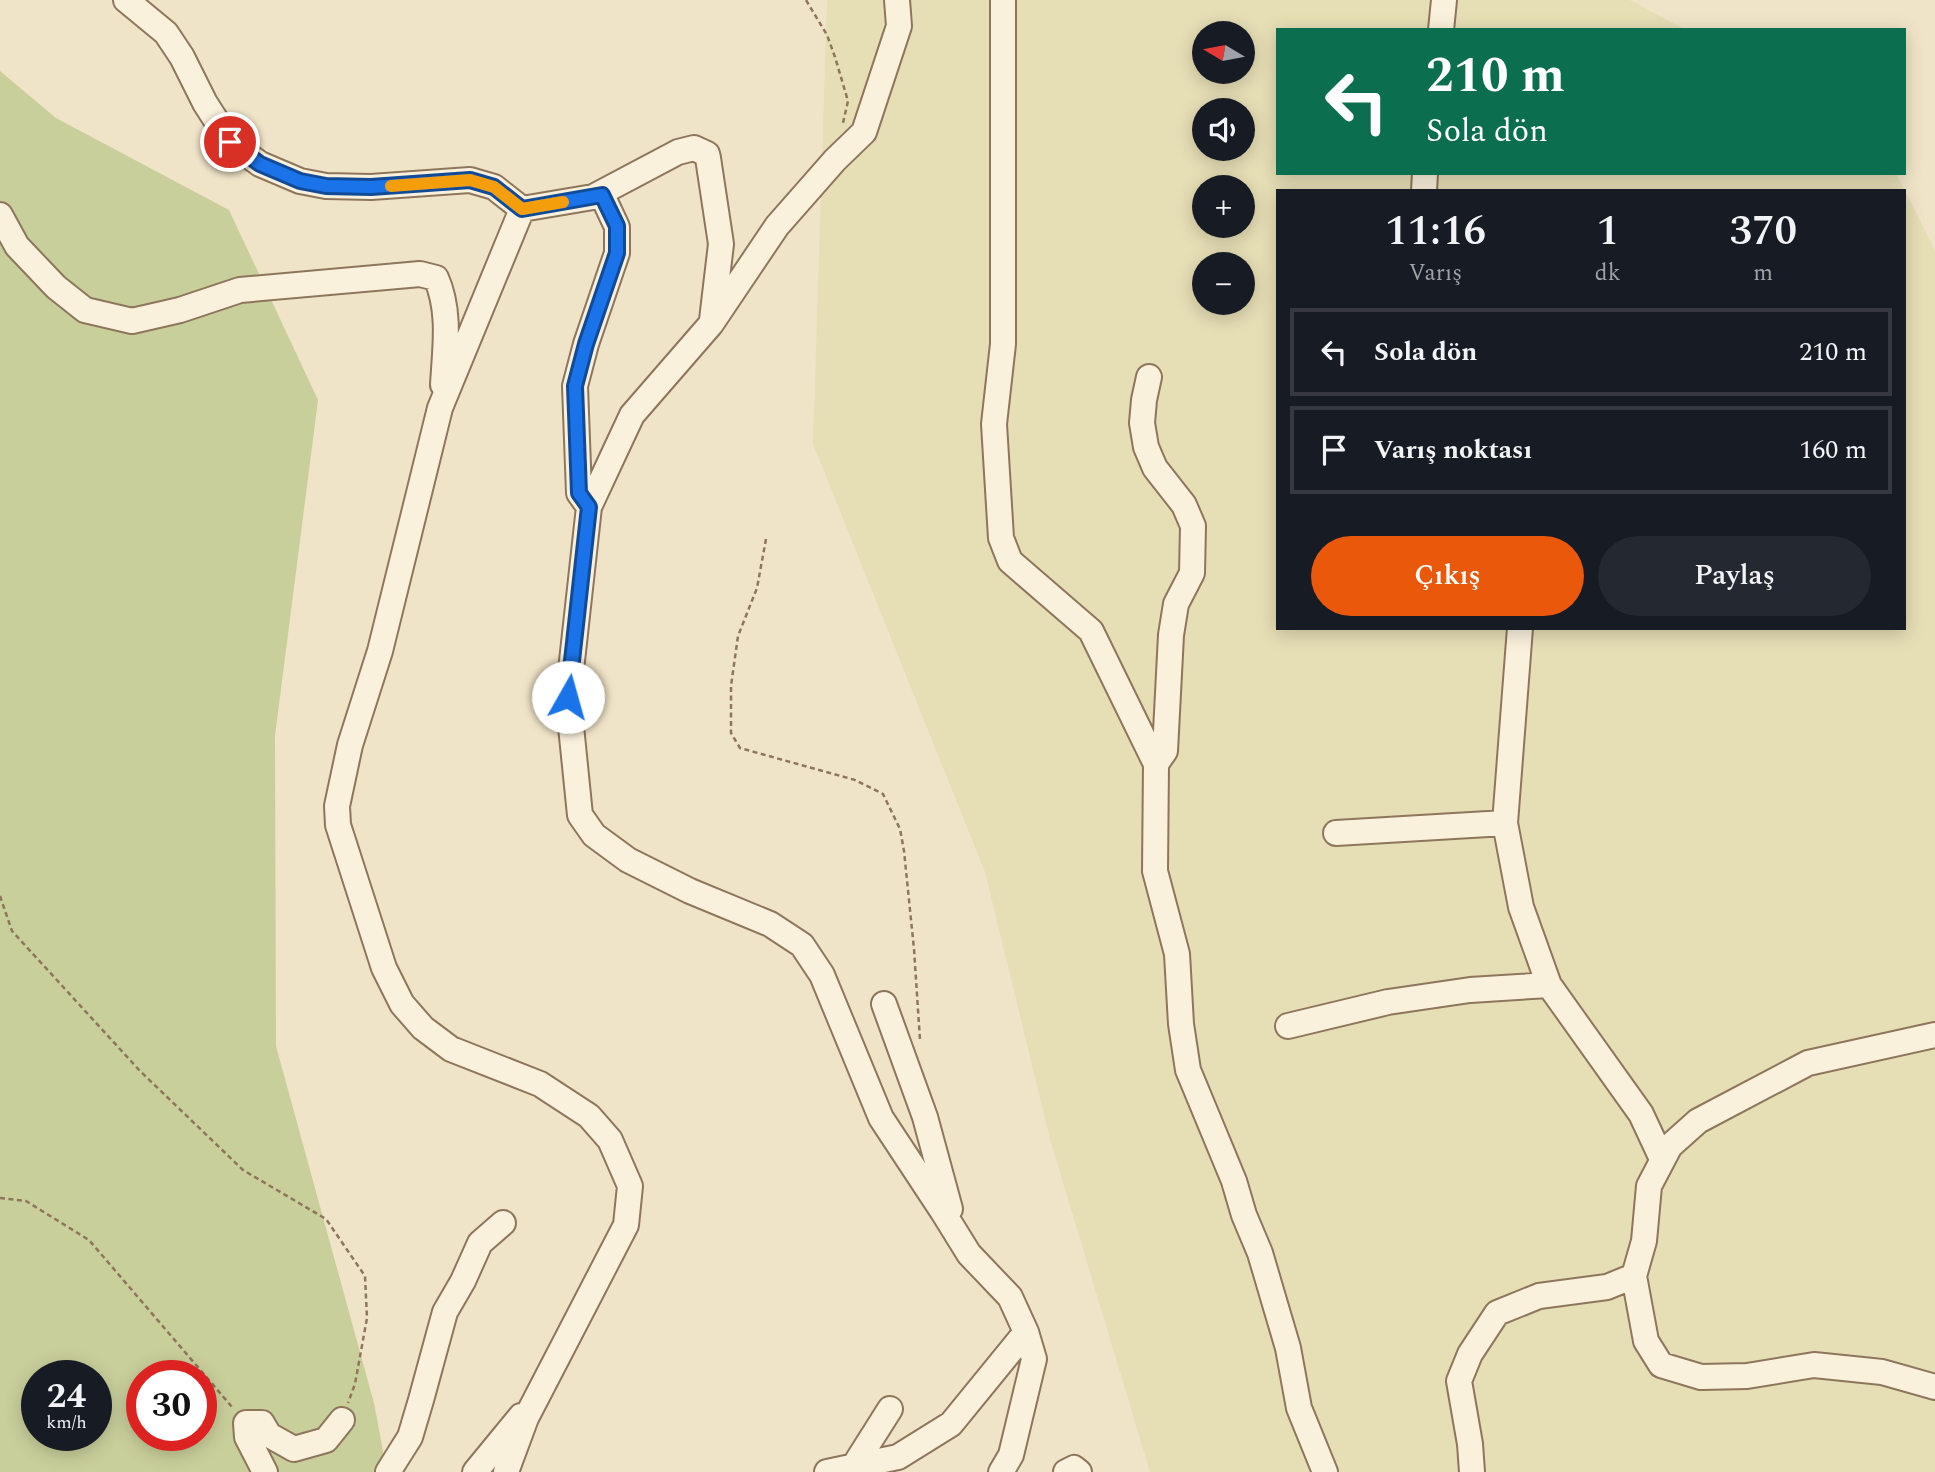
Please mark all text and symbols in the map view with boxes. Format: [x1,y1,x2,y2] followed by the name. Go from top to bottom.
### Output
[1192,21,1255,84] north arrow
[1192,21,1255,315] map controls
[1426,39,1565,114] text: 210 m
[1311,56,1402,147] icon: left
[1192,98,1255,161] button: sound
[1426,107,1548,156] text: Sola dön
[200,112,260,172] pin
[211,123,249,161] icon: arrive
[1192,175,1255,238] button: +
[1385,200,1486,263] text: 11:16
[1596,200,1619,263] text: 1
[1729,200,1797,263] text: 370
[1192,252,1255,315] button: −
[1409,256,1462,291] text: Varış
[1595,256,1621,291] text: dk
[1753,256,1773,291] text: m
[1374,332,1477,372] text: Sola dön
[1799,332,1867,372] text: 210 m
[1315,333,1353,371] icon: left
[1374,430,1532,470] text: Varış noktası
[1799,430,1867,470] text: 160 m
[1315,431,1353,469] icon: arrive
[1311,536,1584,616] button: Çıkış
[1598,536,1871,616] button: Paylaş
[531,660,605,734] position arrow
[126,1360,217,1451] speed limit sign: 30
[47,1370,86,1423] text: 24
[46,1409,87,1436] text: km/h

